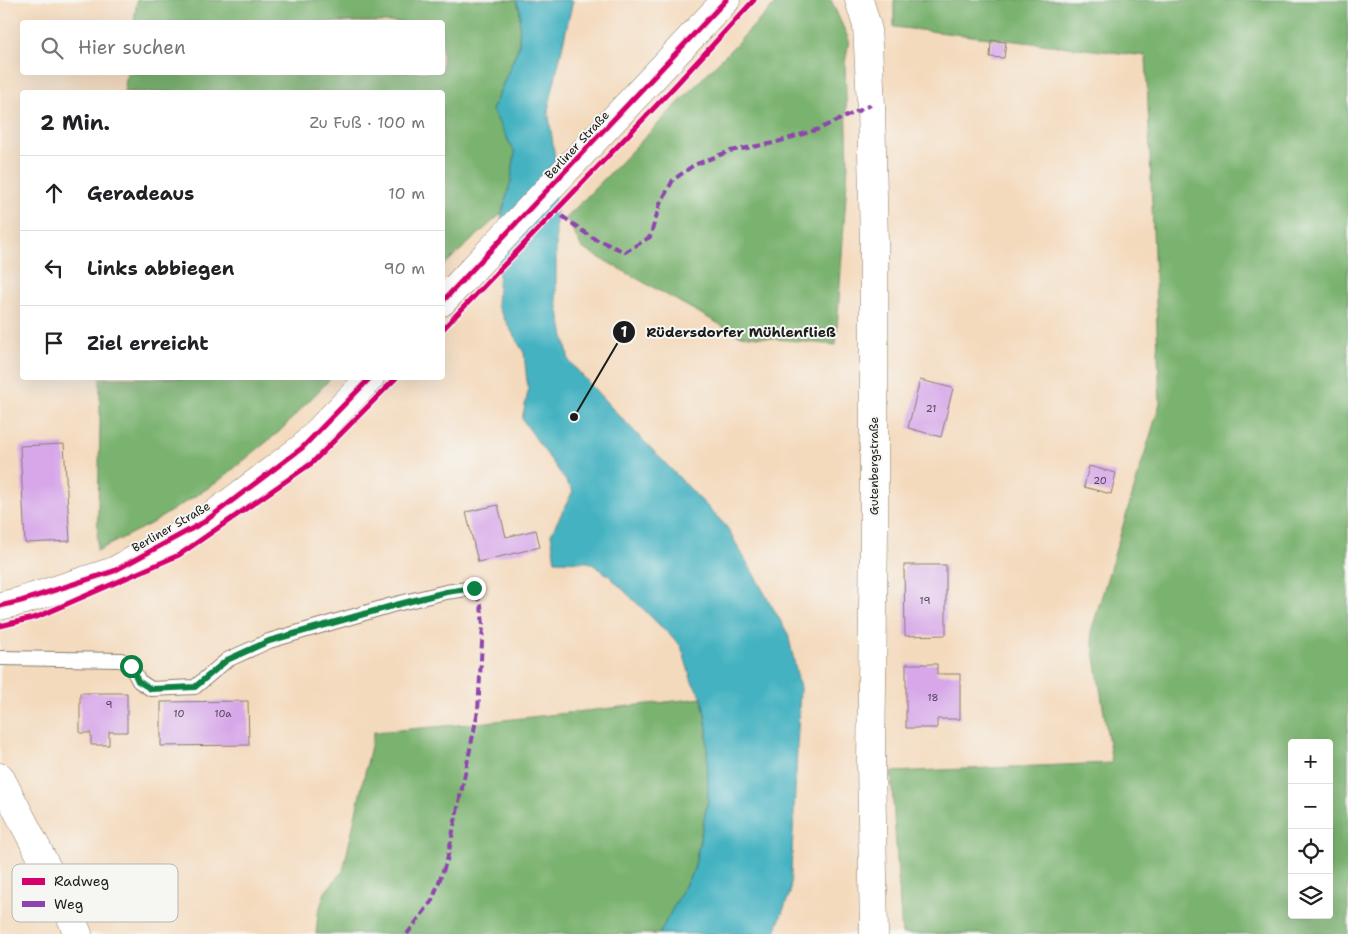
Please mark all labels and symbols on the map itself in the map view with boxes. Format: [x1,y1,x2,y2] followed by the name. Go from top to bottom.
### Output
[541,107,613,183] street label: Berliner Straße
[612,318,846,347] callout: Rüdersdorfer Mühlenfließ
[621,322,628,342] text: 1
[646,323,836,341] text: Rüdersdorfer Mühlenfließ
[926,402,936,415] house number: 21
[866,416,882,515] street label: Gutenbergstraße
[1093,474,1107,487] house number: 20
[129,498,213,556] street label: Berliner Straße
[463,577,486,600] route end
[920,594,930,607] house number: 19
[120,655,143,678] route start
[927,691,939,704] house number: 18
[106,698,113,711] house number: 9
[174,707,184,720] house number: 10
[215,707,232,720] house number: 10a
[12,864,178,922] legend
[54,872,109,890] text: Radweg
[54,895,83,913] text: Weg

